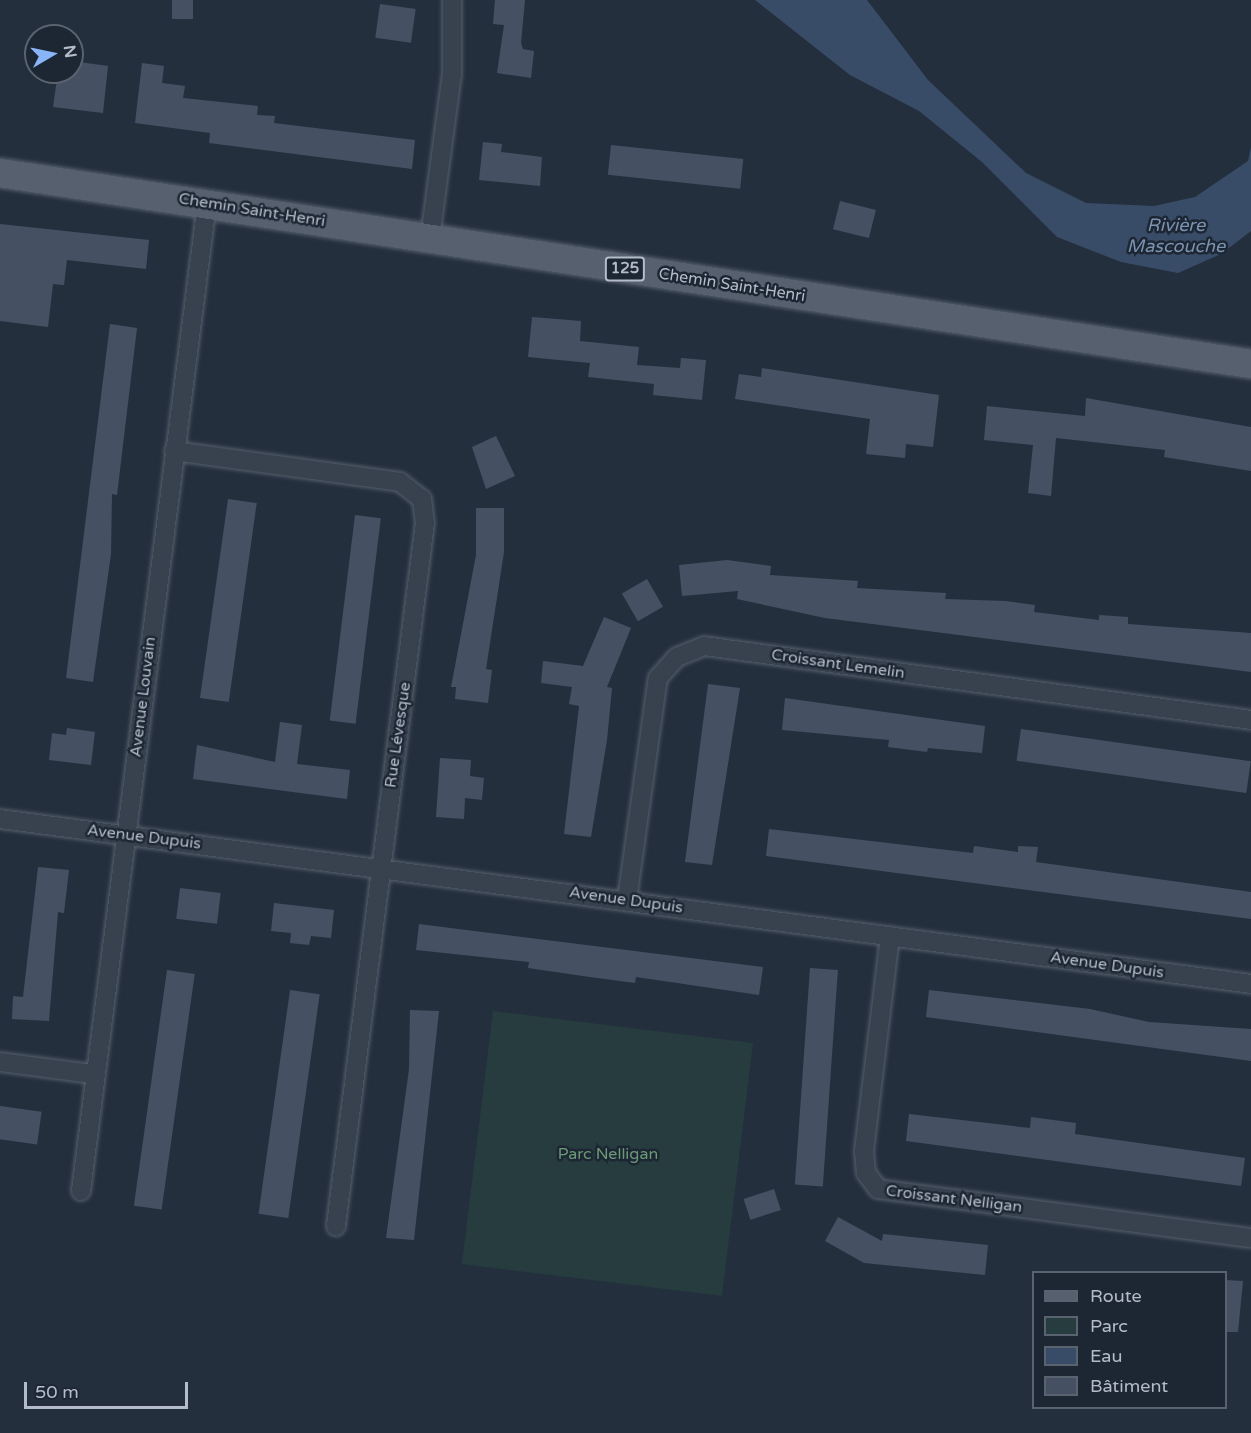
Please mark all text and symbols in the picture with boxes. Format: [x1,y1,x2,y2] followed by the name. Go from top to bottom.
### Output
[24,24,84,84] north arrow
[59,44,81,59] text: N
[177,189,327,231] street label: Chemin Saint-Henri
[1127,215,1225,258] water label: Rivière Mascouche
[604,257,646,281] road number: 125
[657,264,807,306] street label: Chemin Saint-Henri
[126,636,160,758] street label: Avenue Louvain
[770,645,906,683] street label: Croissant Lemelin
[381,681,415,789] street label: Rue Lévesque
[86,820,202,854] street label: Avenue Dupuis
[568,883,684,917] street label: Avenue Dupuis
[1049,948,1165,982] street label: Avenue Dupuis
[558,1144,658,1164] park label: Parc Nelligan
[885,1181,1023,1217] street label: Croissant Nelligan
[1032,1271,1227,1409] legend
[1090,1285,1142,1307] text: Route
[1090,1315,1128,1337] text: Parc
[1090,1345,1122,1367] text: Eau
[27,1370,190,1408] scale bar
[1090,1375,1168,1397] text: Bâtiment
[35,1381,79,1403] text: 50 m

